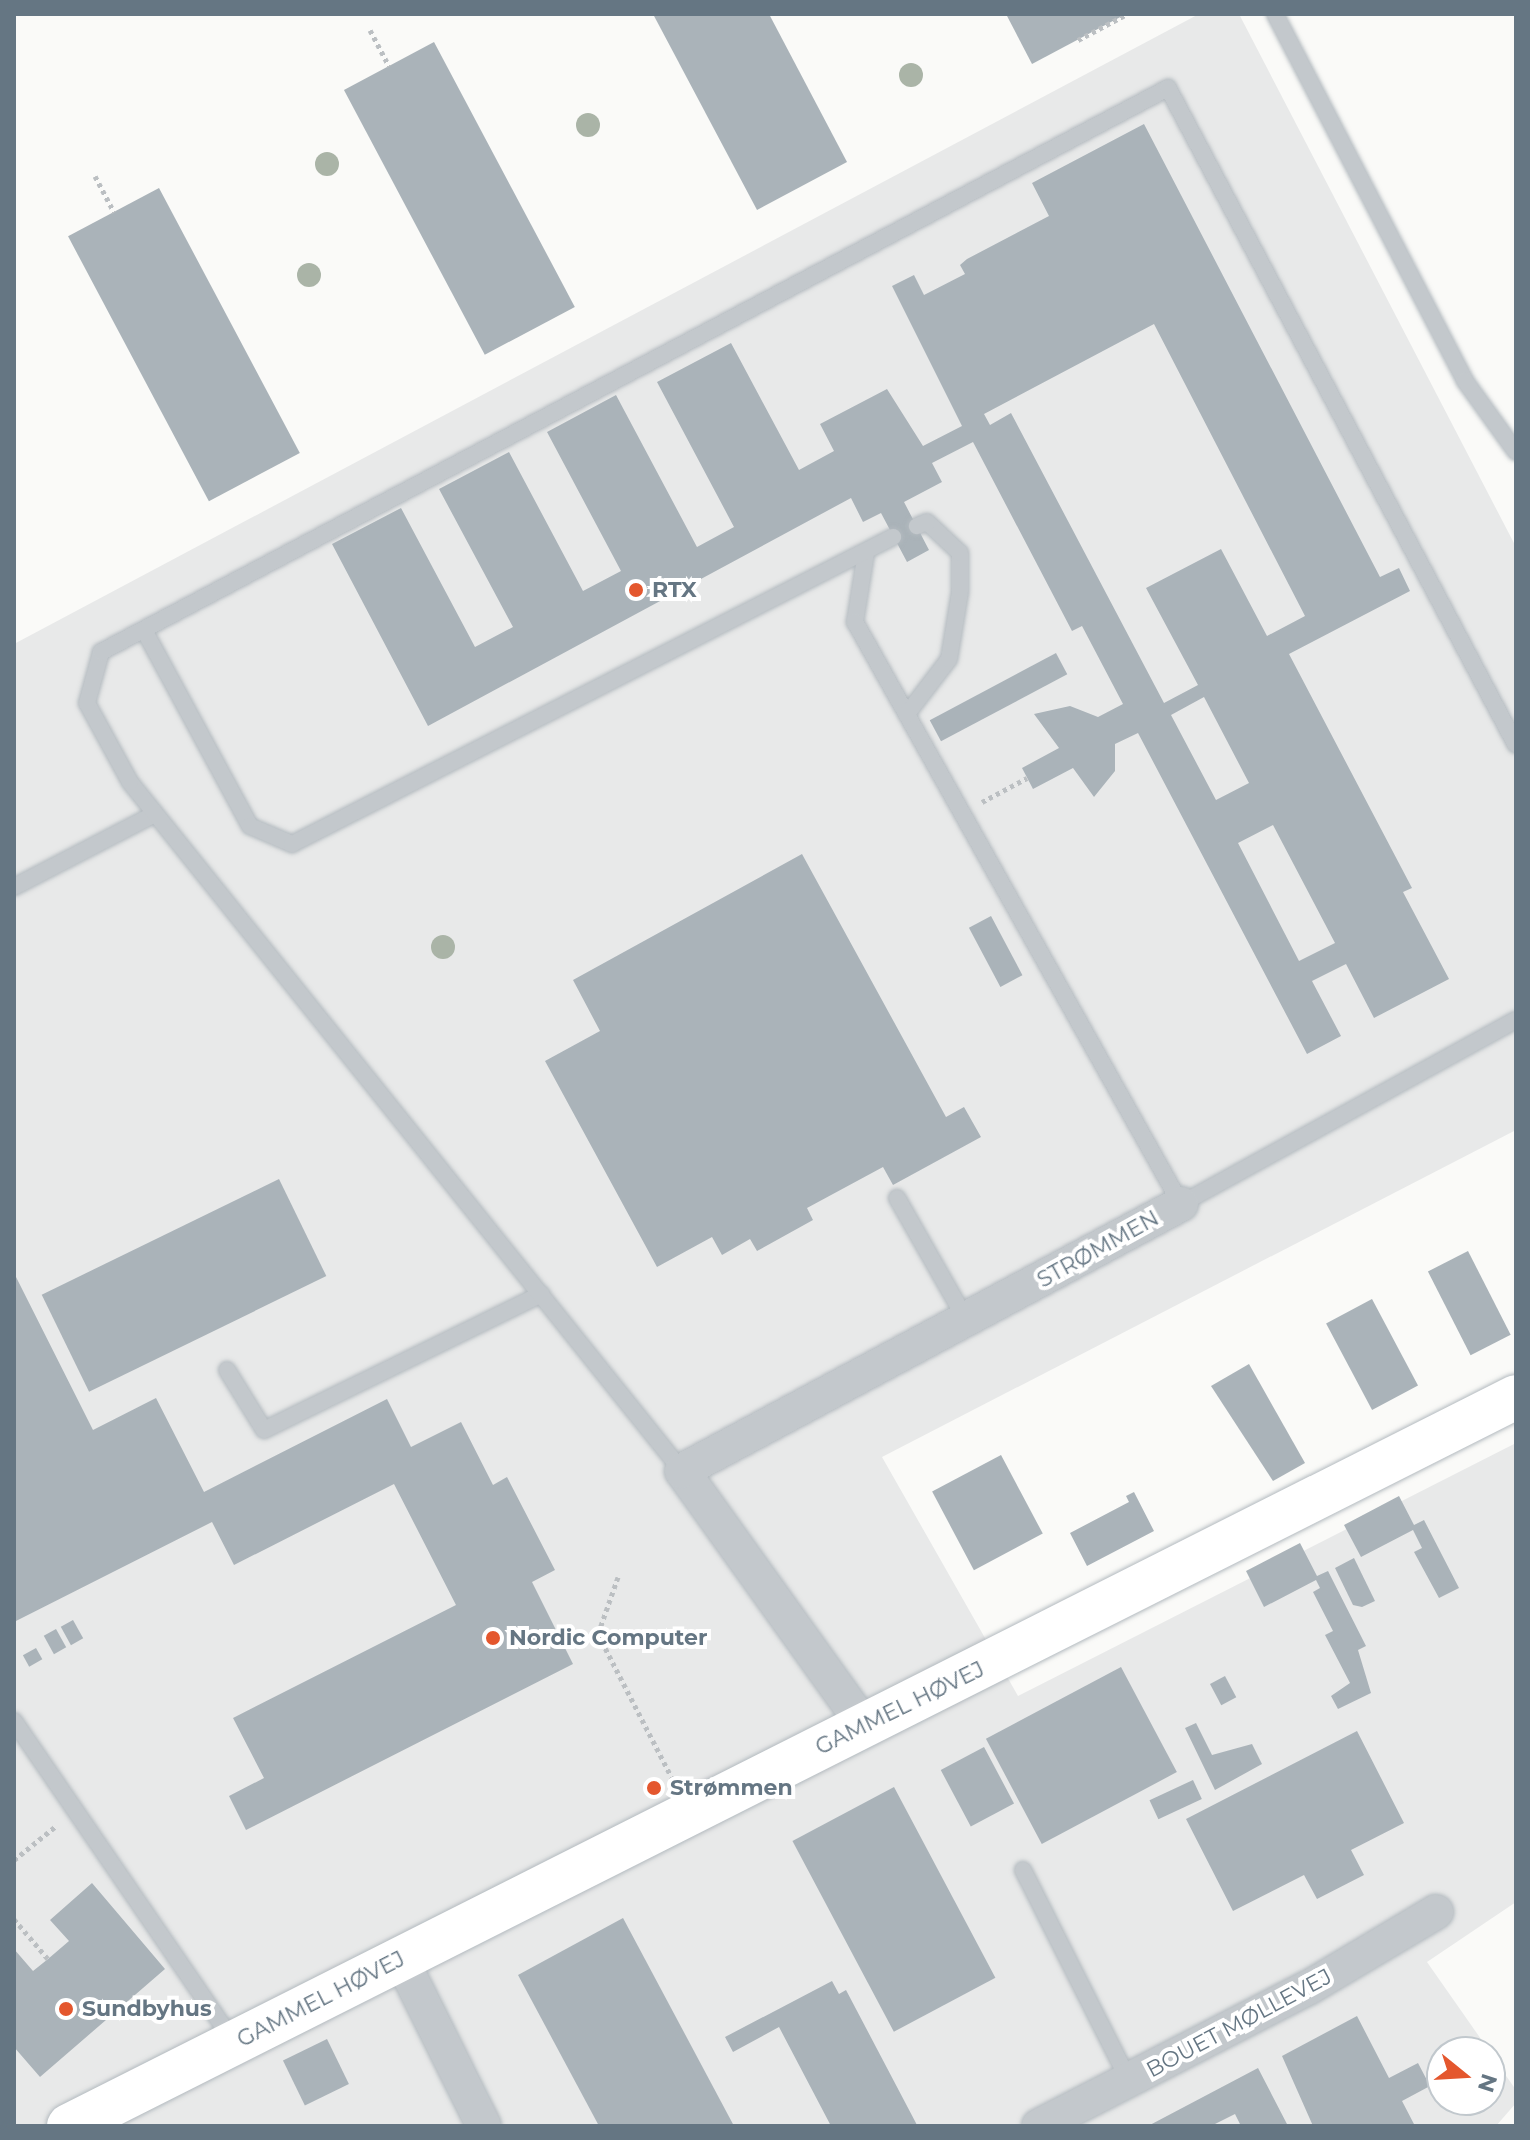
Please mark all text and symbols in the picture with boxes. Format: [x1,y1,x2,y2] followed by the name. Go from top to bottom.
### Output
[652,577,697,603] place label: RTX
[627,581,645,599] marker: RTX
[1033,1205,1163,1293] street label: STRØMMEN
[509,1625,707,1651] place label: Nordic Computer
[484,1629,502,1647] marker: Nordic Computer
[811,1656,989,1760] street label: GAMMEL HØVEJ
[670,1775,793,1801] place label: Strømmen
[645,1779,663,1797] marker: Strømmen
[233,1945,409,2053] street label: GAMMEL HØVEJ
[1142,1963,1336,2083] street label: BOUET MØLLEVEJ
[82,1996,212,2022] place label: Sundbyhus
[57,2000,75,2018] marker: Sundbyhus
[1426,2036,1506,2116] north arrow
[1472,2070,1503,2096] text: N

